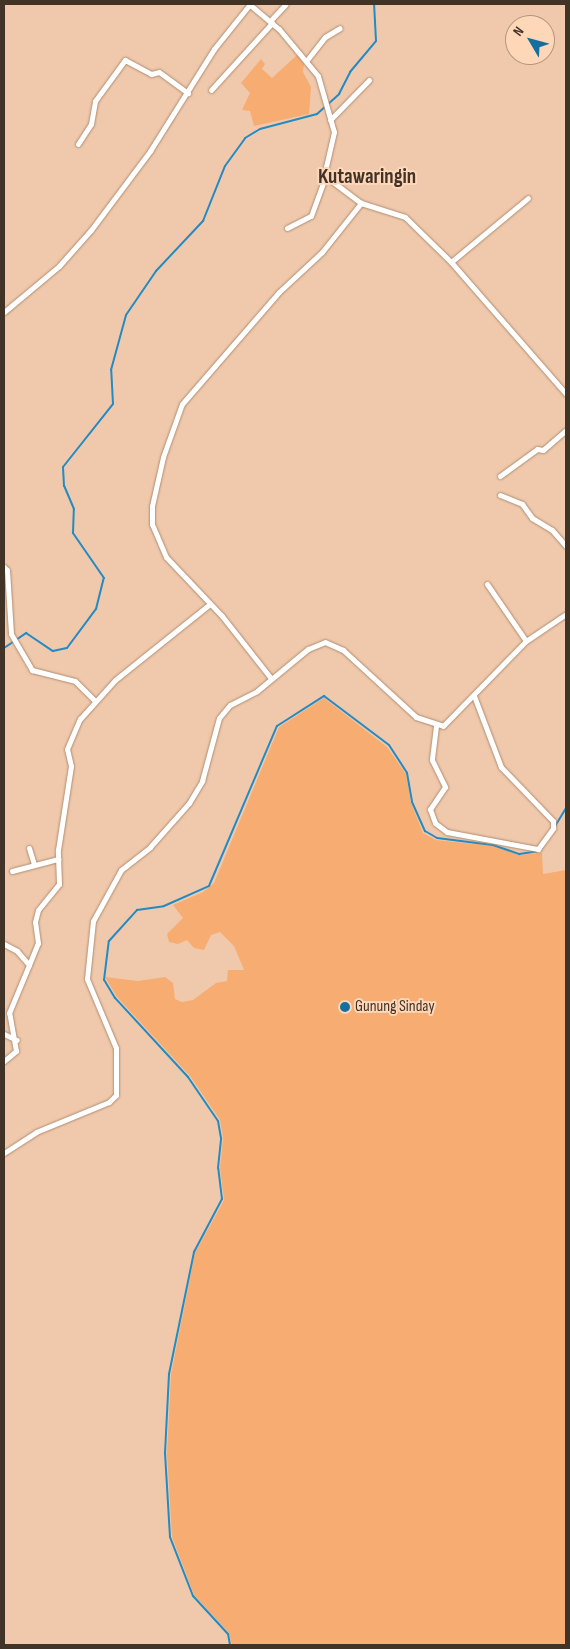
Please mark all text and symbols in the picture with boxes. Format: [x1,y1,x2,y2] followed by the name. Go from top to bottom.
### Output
[505,15,555,65] north arrow
[509,23,527,39] text: N
[318,164,416,190] district label: Kutawaringin
[355,997,435,1017] place label: Gunung Sinday
[339,1001,351,1013] marker: Gunung Sinday

